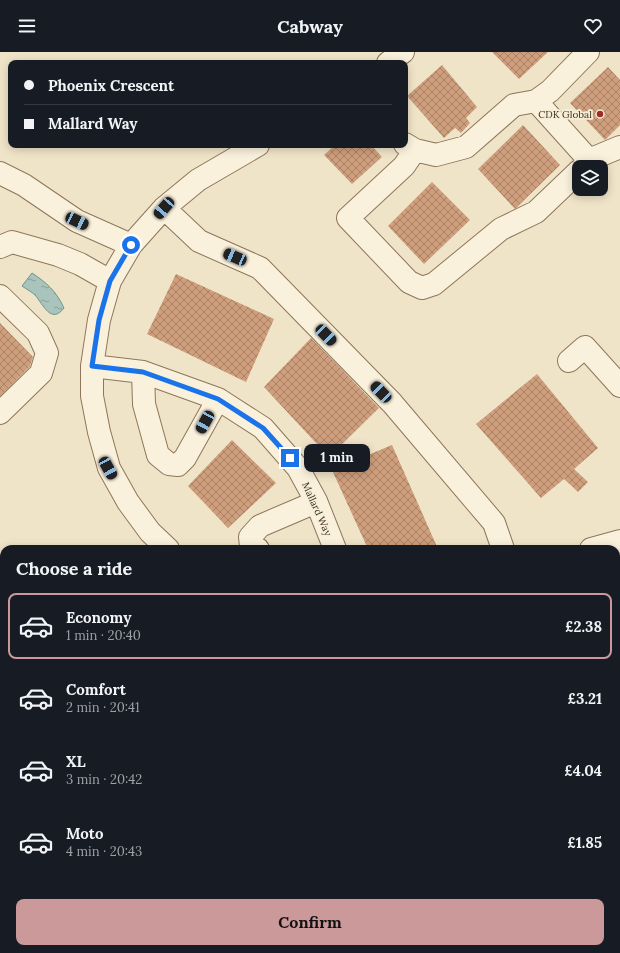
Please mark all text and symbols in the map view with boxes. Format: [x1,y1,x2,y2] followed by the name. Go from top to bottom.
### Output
[16,15,38,37] icon: menu
[277,15,343,38] text: Cabway
[582,15,604,37] icon: heart
[48,76,174,95] text: Phoenix Crescent
[538,108,592,121] place label: CDK Global
[595,109,605,119] marker: CDK Global
[48,114,138,133] text: Mallard Way
[572,160,608,196] map controls
[572,160,608,196] button: layers
[152,195,176,221] car
[64,210,90,232] car
[122,236,140,254] route start
[222,247,248,267] car
[313,322,339,348] car
[368,379,394,405] car
[194,409,216,435] car
[304,444,370,472] callout: 1 min
[281,449,299,467] route end
[320,449,354,466] text: 1 min
[97,455,119,481] car
[299,480,335,539] street label: Mallard Way
[16,557,132,580] text: Choose a ride
[18,608,54,644] icon: car
[66,608,131,627] text: Economy
[565,617,602,636] text: £2.38
[66,627,141,644] text: 1 min · 20:40
[18,680,54,716] icon: car
[66,680,126,699] text: Comfort
[567,689,602,708] text: £3.21
[66,699,140,716] text: 2 min · 20:41
[18,752,54,788] icon: car
[66,752,86,771] text: XL
[564,761,602,780] text: £4.04
[66,771,142,788] text: 3 min · 20:42
[18,824,54,860] icon: car
[66,824,103,843] text: Moto
[567,833,602,852] text: £1.85
[66,843,142,860] text: 4 min · 20:43
[16,899,604,945] button: Confirm

